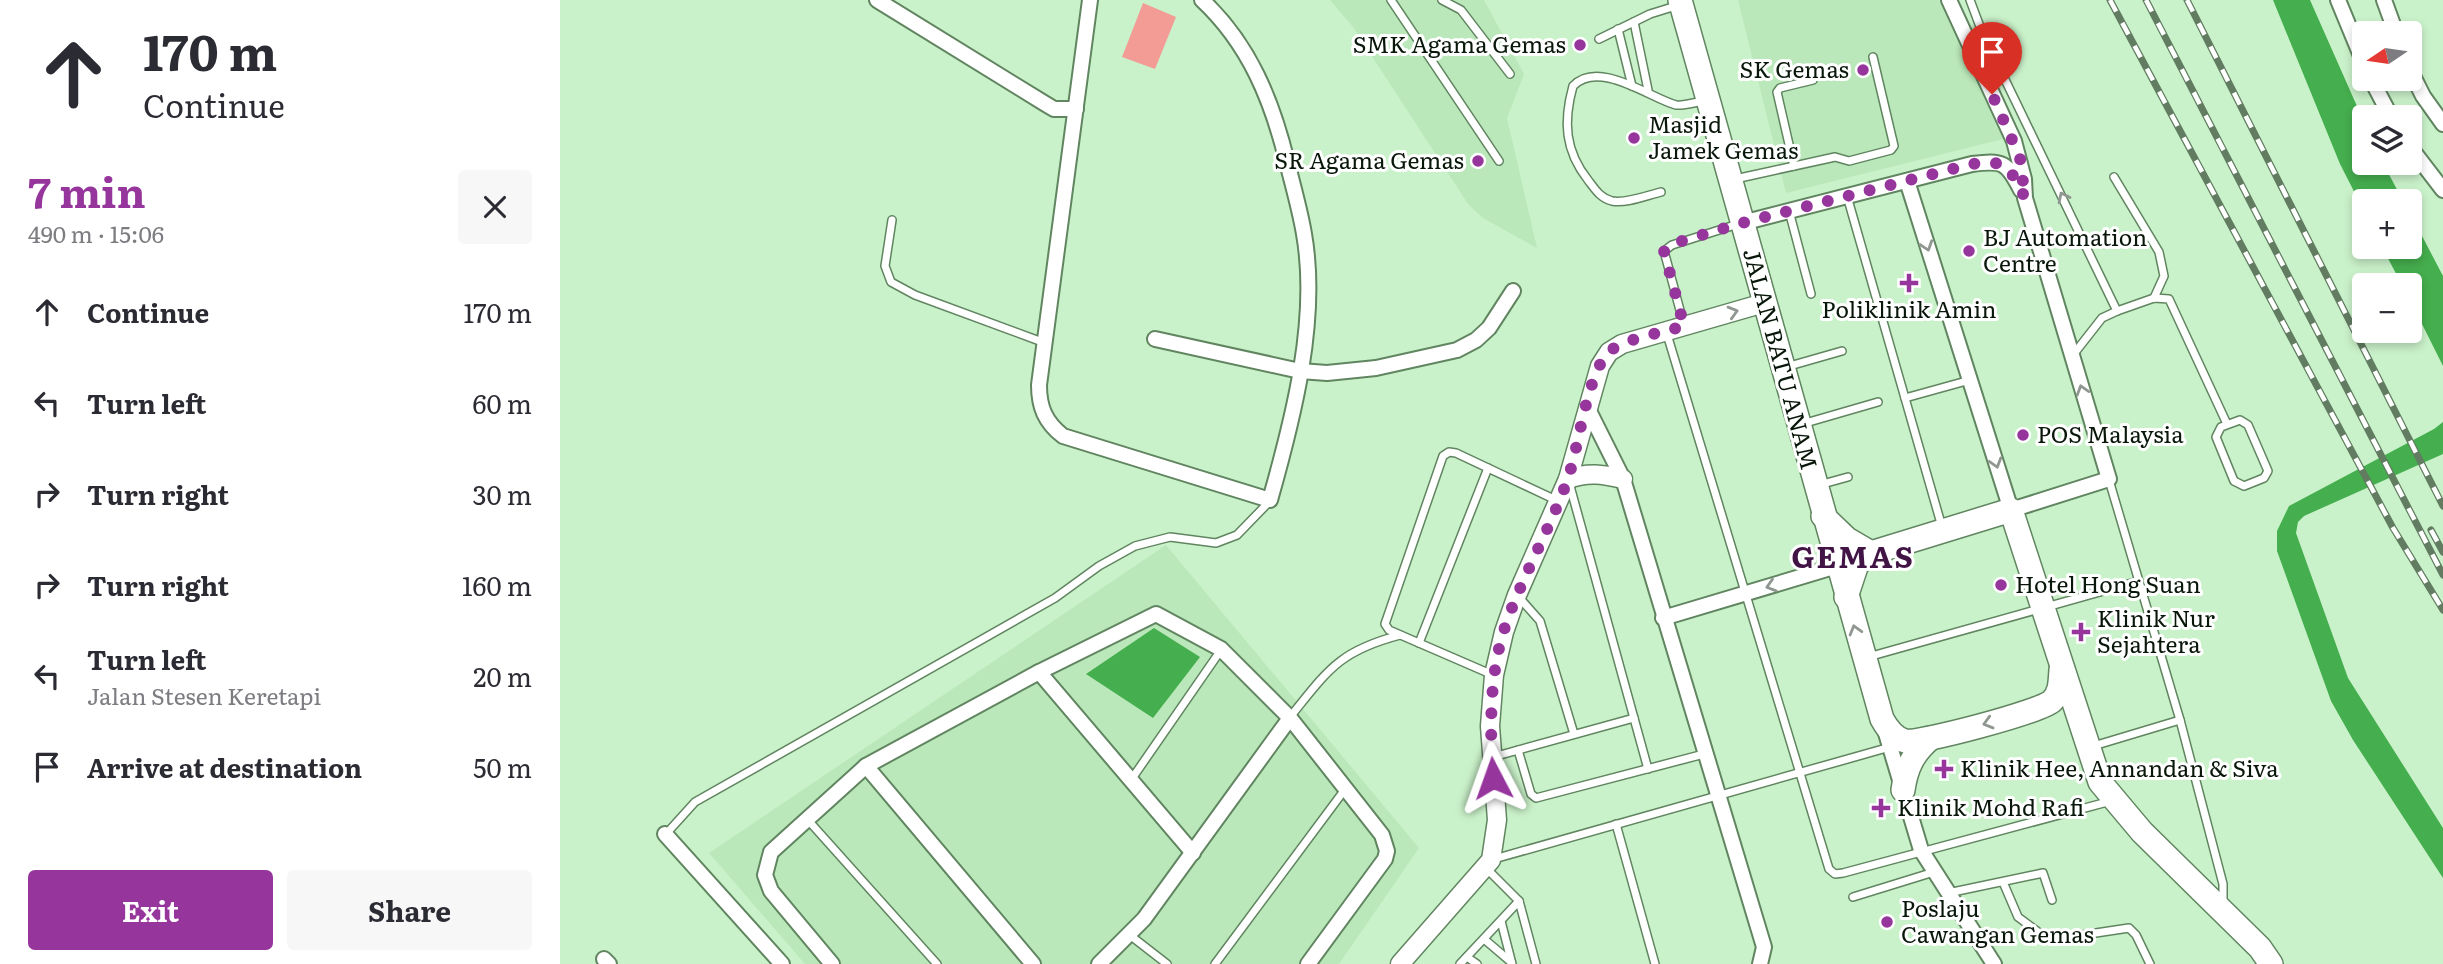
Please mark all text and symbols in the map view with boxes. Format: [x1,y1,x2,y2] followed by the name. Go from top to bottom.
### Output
[143,13,277,86] text: 170 m
[2352,21,2422,91] north arrow
[2352,21,2422,343] map controls
[1962,22,2022,94] pin
[1353,26,1566,60] place label: SMK Agama Gemas
[28,28,119,119] icon: ahead
[1973,33,2011,71] icon: arrive
[1572,37,1588,53] marker: SMK Agama Gemas
[1739,51,1849,85] place label: SK Gemas
[1855,62,1871,78] marker: SK Gemas
[143,80,285,128] text: Continue
[2352,105,2422,175] button: layers
[1648,106,1798,166] place label: Masjid Jamek Gemas
[1626,130,1642,146] marker: Masjid Jamek Gemas
[1274,142,1464,176] place label: SR Agama Gemas
[1470,153,1486,169] marker: SR Agama Gemas
[28,159,146,221] text: 7 min
[458,170,532,244] button: close
[2352,189,2422,259] button: +
[2058,192,2072,204] one-way arrow
[28,216,164,250] text: 490 m · 15:06
[1983,219,2147,279] place label: BJ Automation Centre
[1919,239,1933,251] one-way arrow
[1961,243,1977,259] marker: BJ Automation Centre
[1736,244,1828,473] street label: JALAN BATU ANAM
[1899,273,1919,293] marker: Poliklinik Amin
[2352,273,2422,343] button: −
[1822,291,1996,325] place label: Poliklinik Amin
[87,292,209,331] text: Continue
[464,292,532,331] text: 170 m
[28,293,66,331] icon: ahead
[1727,306,1739,320] one-way arrow
[87,383,206,422] text: Turn left
[473,383,532,422] text: 60 m
[28,384,66,422] icon: left
[2076,384,2091,396] one-way arrow
[2037,416,2184,450] place label: POS Malaysia
[2015,427,2031,443] marker: POS Malaysia
[1987,456,2002,468] one-way arrow
[87,474,229,513] text: Turn right
[472,474,532,513] text: 30 m
[28,475,66,513] icon: right
[1791,533,1915,577] district label: GEMAS
[87,565,229,604] text: Turn right
[462,565,532,604] text: 160 m
[28,566,66,604] icon: right
[2015,566,2201,600] place label: Hotel Hong Suan
[1766,577,1778,592] one-way arrow
[1993,577,2009,593] marker: Hotel Hong Suan
[2097,600,2215,660] place label: Klinik Nur Sejahtera
[2071,622,2091,642] marker: Klinik Nur Sejahtera
[1849,624,1864,636] one-way arrow
[87,639,206,678] text: Turn left
[473,656,532,695] text: 20 m
[28,657,66,695] icon: left
[87,678,321,712] text: Jalan Stesen Keretapi
[1982,714,1994,729] one-way arrow
[1456,741,1530,815] position arrow
[87,747,362,786] text: Arrive at destination
[473,747,532,786] text: 50 m
[28,748,66,786] icon: arrive
[1960,750,2279,784] place label: Klinik Hee, Annandan & Siva
[1934,759,1954,779] marker: Klinik Hee, Annandan & Siva
[1897,789,2084,823] place label: Klinik Mohd Rafi
[1871,798,1891,818] marker: Klinik Mohd Rafi
[28,870,273,950] button: Exit
[287,870,532,950] button: Share
[1901,890,2094,950] place label: Poslaju Cawangan Gemas
[1879,914,1895,930] marker: Poslaju Cawangan Gemas

